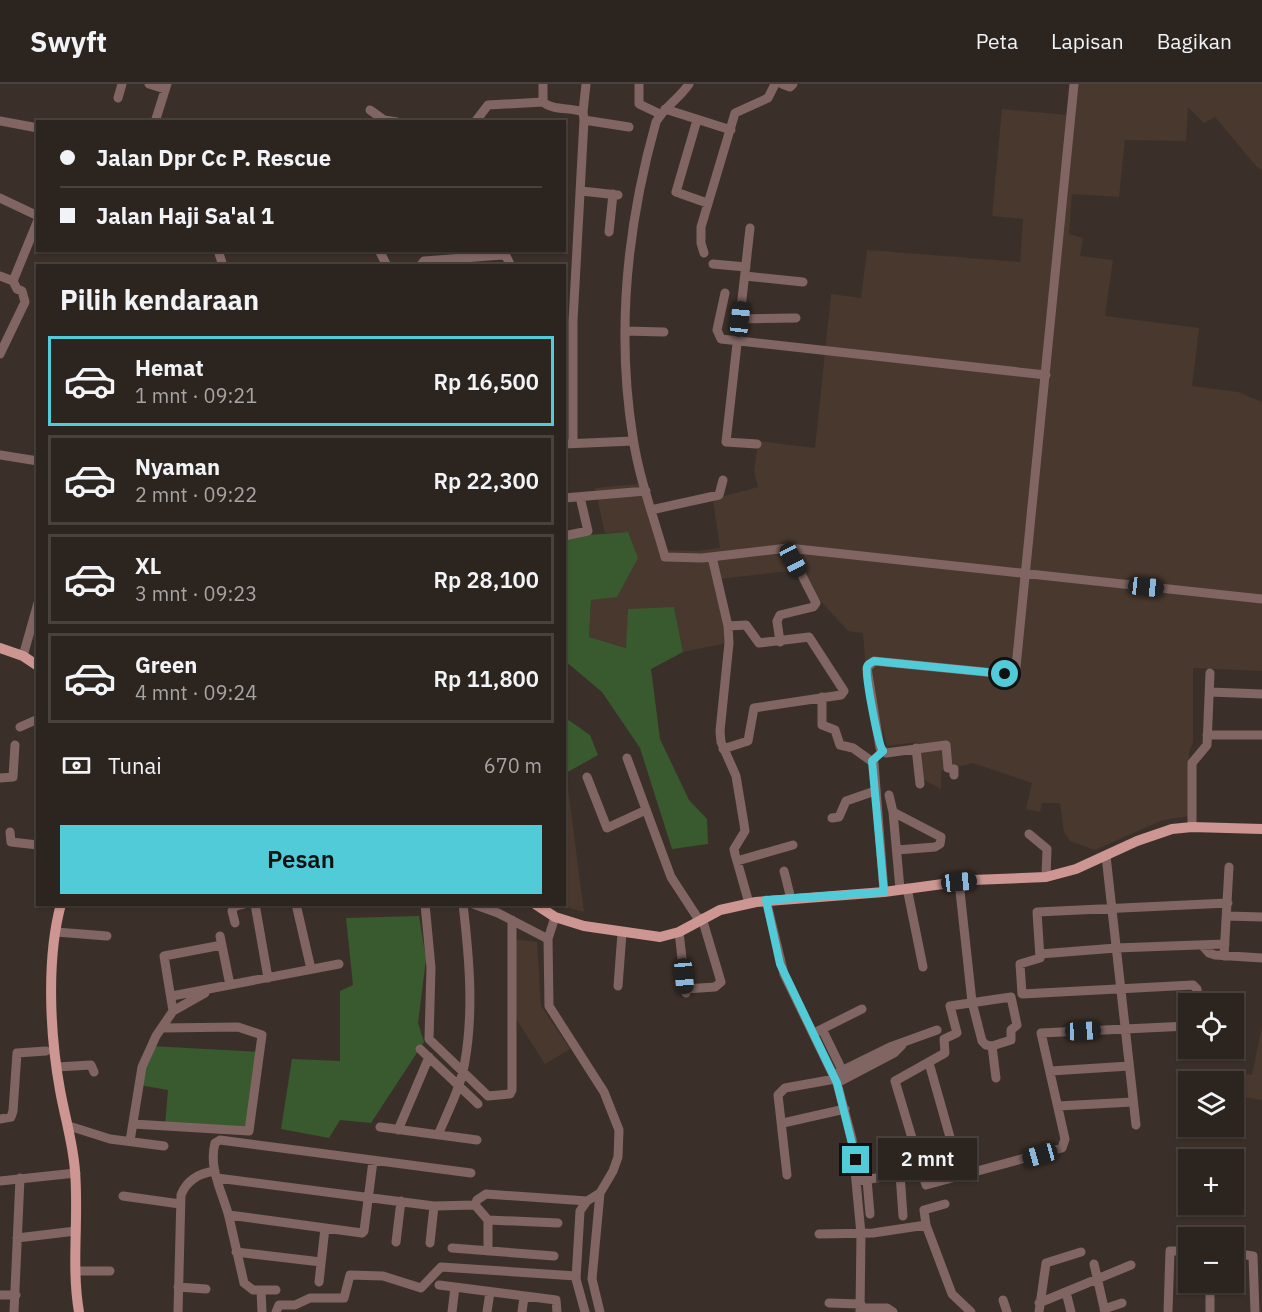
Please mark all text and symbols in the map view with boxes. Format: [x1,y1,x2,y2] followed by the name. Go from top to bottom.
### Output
[30,23,107,60] text: Swyft
[976,27,1018,55] text: Peta
[1051,27,1124,55] text: Lapisan
[1157,27,1232,55] text: Bagikan
[96,143,331,172] text: Jalan Dpr Cc P. Rescue
[96,201,274,230] text: Jalan Haji Sa'al 1
[60,282,259,317] text: Pilih kendaraan
[729,300,751,338] car
[135,353,204,382] text: Hemat
[63,354,117,408] icon: car
[433,367,539,396] text: Rp 16,500
[135,382,257,409] text: 1 mnt · 09:21
[135,452,220,481] text: Nyaman
[63,453,117,507] icon: car
[433,466,539,495] text: Rp 22,300
[135,481,257,508] text: 2 mnt · 09:22
[777,540,809,580] car
[135,551,161,580] text: XL
[63,552,117,606] icon: car
[433,565,539,594] text: Rp 28,100
[1127,576,1165,598] car
[135,580,257,607] text: 3 mnt · 09:23
[135,650,197,679] text: Green
[63,651,117,705] icon: car
[991,660,1018,687] route start
[433,664,539,693] text: Rp 11,800
[135,679,257,706] text: 4 mnt · 09:24
[60,749,93,782] icon: cash
[108,751,162,780] text: Tunai
[484,752,542,779] text: 670 m
[60,825,542,894] button: Pesan
[940,871,978,893] car
[673,957,695,995] car
[1178,993,1244,1293] map controls
[1178,993,1244,1059] button: locate
[1065,1021,1101,1041] car
[1178,1071,1244,1137] button: layers
[877,1139,976,1181] callout: 2 mnt
[1020,1141,1060,1169] car
[901,1145,954,1172] text: 2 mnt
[842,1146,869,1173] route end
[1178,1149,1244,1215] button: +
[1178,1227,1244,1293] button: −

